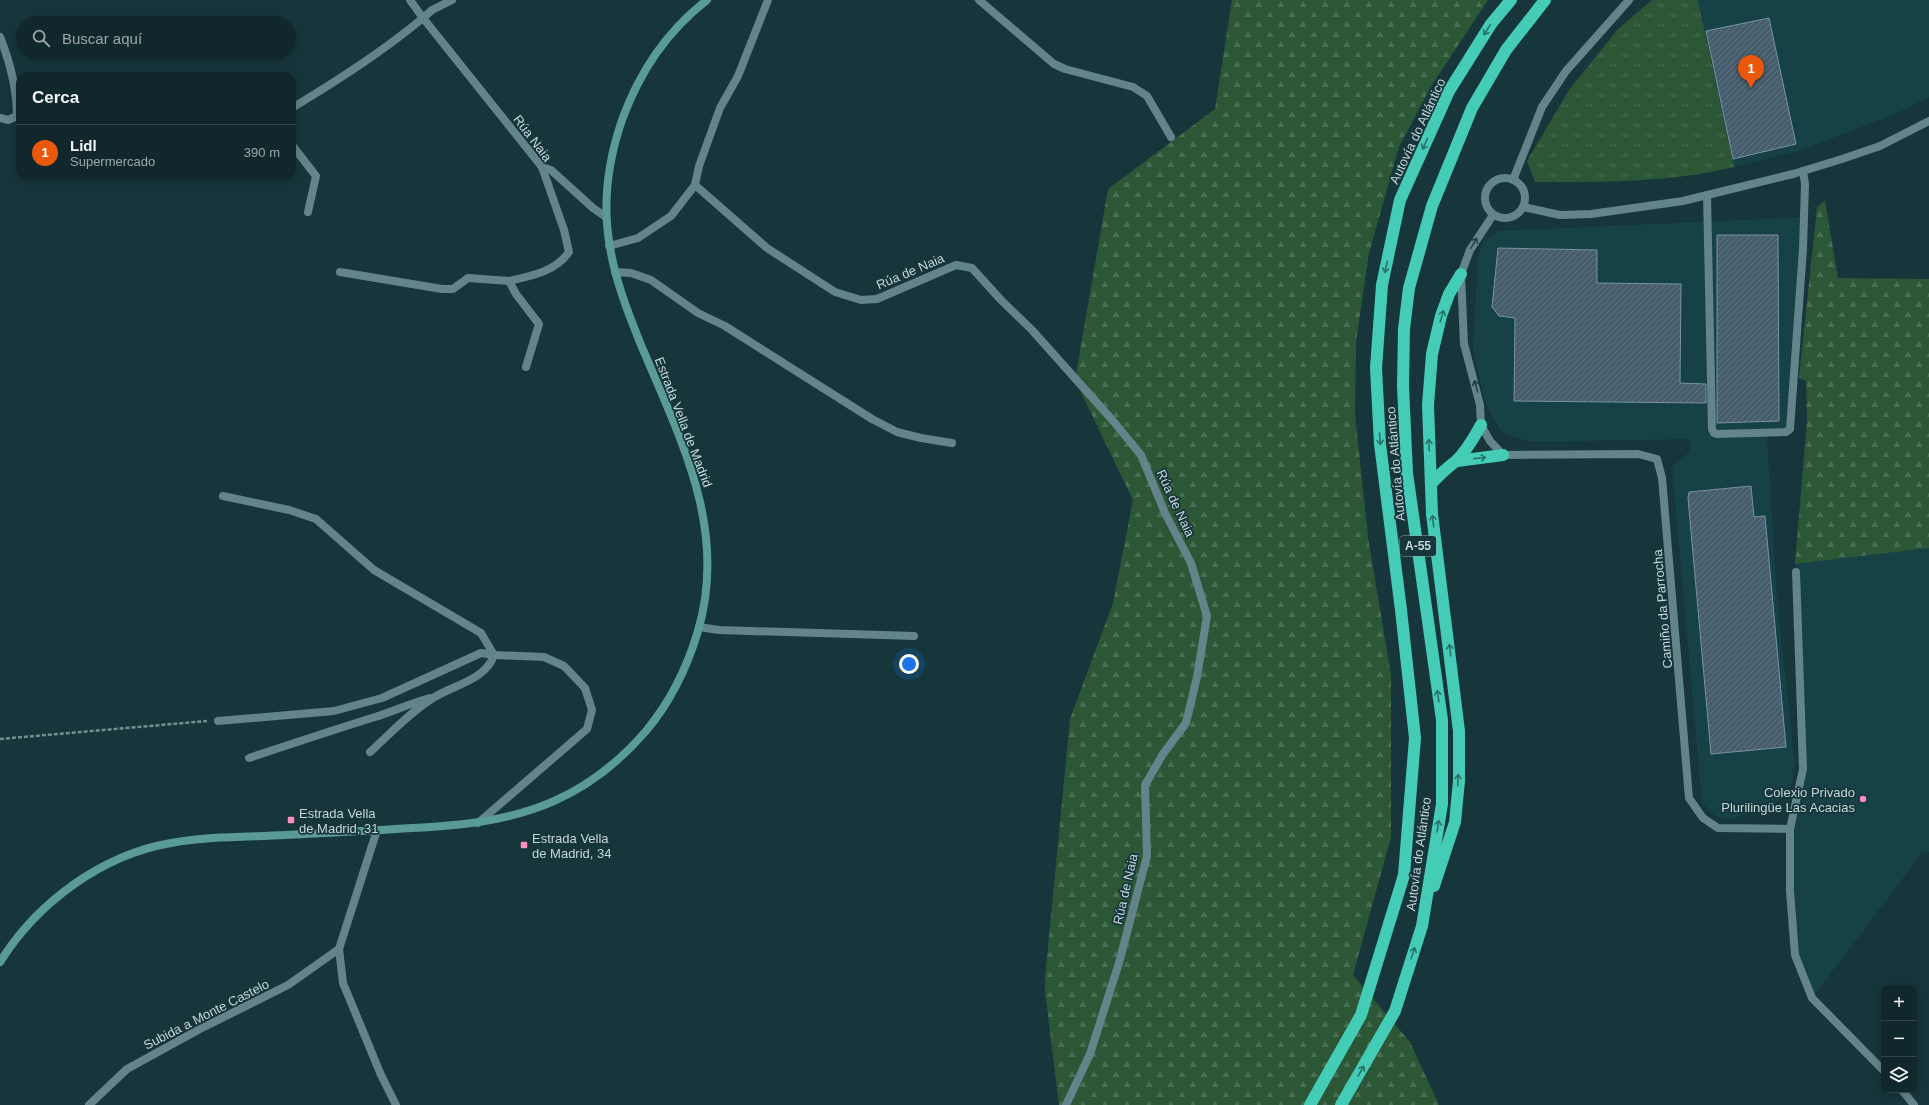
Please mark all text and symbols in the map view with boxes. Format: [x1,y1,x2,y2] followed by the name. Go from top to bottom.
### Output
[16,16,296,60] search box
[1482,24,1490,36] one-way arrow
[30,27,52,49] icon: search
[62,30,142,47] text: Buscar aquí
[1738,55,1764,88] pin: 1
[1386,76,1449,186] street label: Autovía do Atlántico
[32,88,79,107] text: Cerca
[510,112,555,165] street label: Rúa Naia
[70,137,97,154] text: Lidl
[1421,138,1428,150] one-way arrow
[41,145,49,160] text: 1
[244,145,280,160] text: 390 m
[70,154,155,169] text: Supermercado
[1470,237,1478,249] one-way arrow
[874,250,947,292] street label: Rúa de Naia
[1381,261,1389,274] one-way arrow
[1438,311,1446,323] one-way arrow
[652,355,715,489] street label: Estrada Vella de Madrid
[1471,380,1479,393] one-way arrow
[1383,406,1408,522] street label: Autovía do Atlántico
[1377,432,1384,445] one-way arrow
[1425,439,1432,452] one-way arrow
[1473,454,1486,462] one-way arrow
[1153,467,1198,540] street label: Rúa de Naia
[1429,515,1437,528] one-way arrow
[1400,536,1436,556] road number: A-55
[1650,548,1675,669] street label: Camiño da Parrocha
[1446,644,1454,657] one-way arrow
[899,654,919,674] your location
[1435,690,1442,703] one-way arrow
[1455,774,1462,787] one-way arrow
[1721,785,1855,815] place label: Colexio Privado Plurilingüe Las Acacias
[1858,794,1868,804] marker: Colexio Privado Plurilingüe Las Acacias
[1403,796,1434,912] street label: Autovía do Atlántico
[299,806,379,836] place label: Estrada Vella de Madrid, 31
[286,815,296,825] marker: Estrada Vella de Madrid, 31
[1434,820,1442,833] one-way arrow
[532,831,612,861] place label: Estrada Vella de Madrid, 34
[519,840,529,850] marker: Estrada Vella de Madrid, 34
[1110,851,1141,926] street label: Rúa de Naia
[1410,947,1417,960] one-way arrow
[141,976,271,1053] street label: Subida a Monte Castelo
[1881,985,1917,1093] map controls
[1881,985,1917,1021] button: +
[1881,1021,1917,1057] button: −
[1881,1057,1917,1093] button: layers
[1357,1065,1365,1077] one-way arrow

